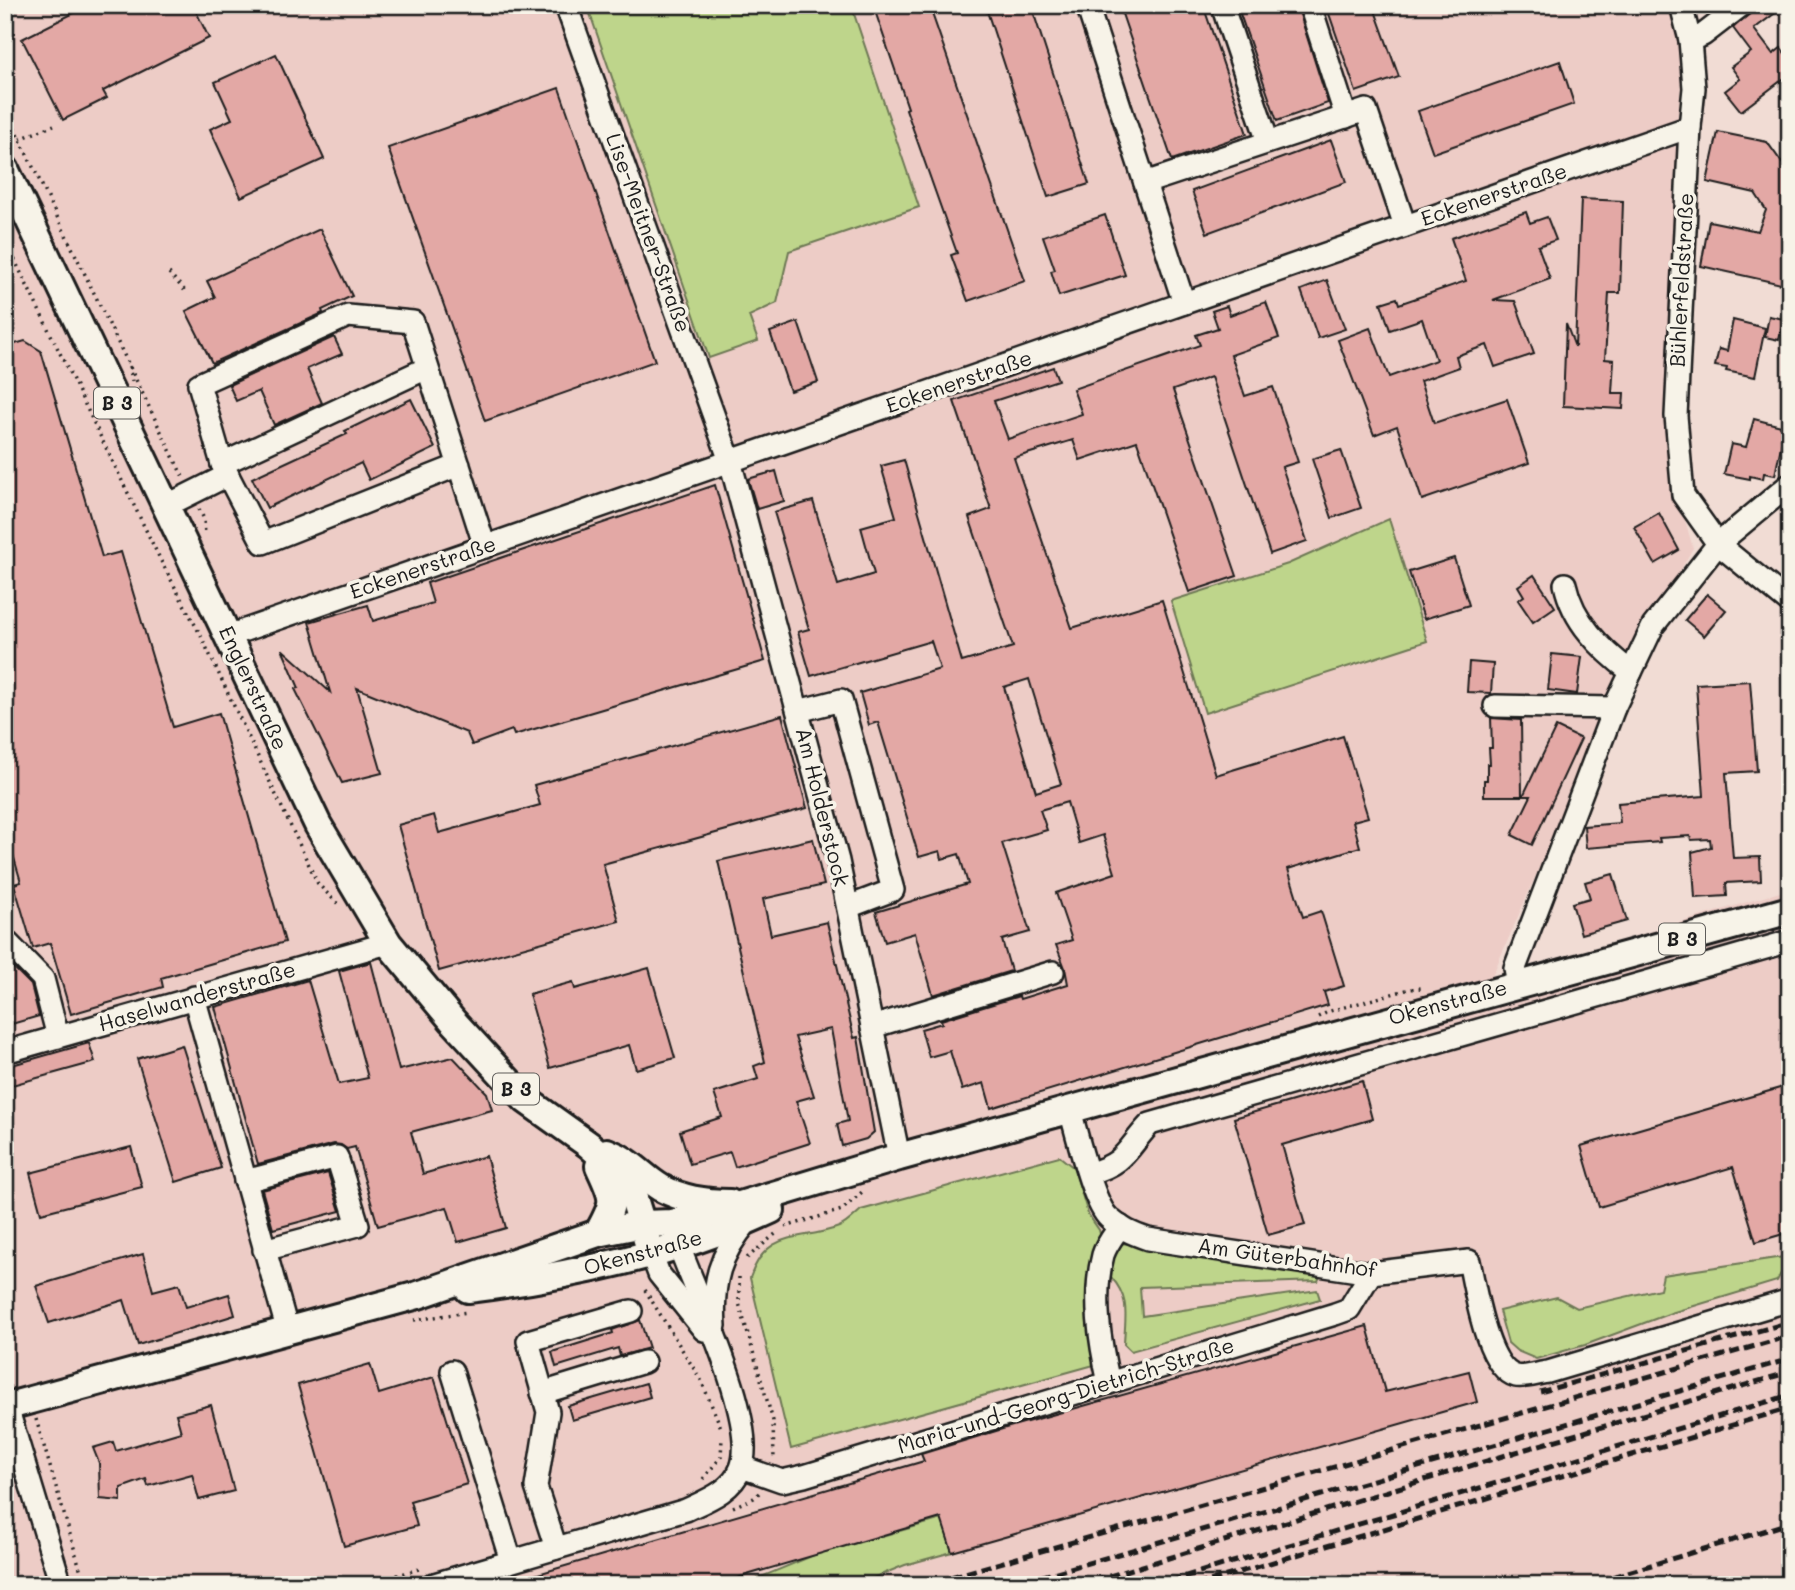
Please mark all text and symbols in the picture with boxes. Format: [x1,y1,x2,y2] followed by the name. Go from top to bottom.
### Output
[601,129,698,336] street label: Lise-Meitner-Straße
[1417,156,1570,231] street label: Eckenerstraße
[1662,192,1699,368] street label: Bühlerfeldstraße
[882,343,1035,418] street label: Eckenerstraße
[94,388,140,418] road number: B 3
[346,529,499,604] street label: Eckenerstraße
[214,621,295,754] street label: Englerstraße
[791,724,856,889] street label: Am Holderstock
[1659,923,1705,954] road number: B 3
[95,954,298,1037] street label: Haselwanderstraße
[1385,973,1510,1030] street label: Okenstraße
[493,1074,539,1105] road number: B 3
[580,1223,705,1280] street label: Okenstraße
[1196,1231,1379,1283] street label: Am Güterbahnhof
[894,1330,1237,1459] street label: Maria-und-Georg-Dietrich-Straße

